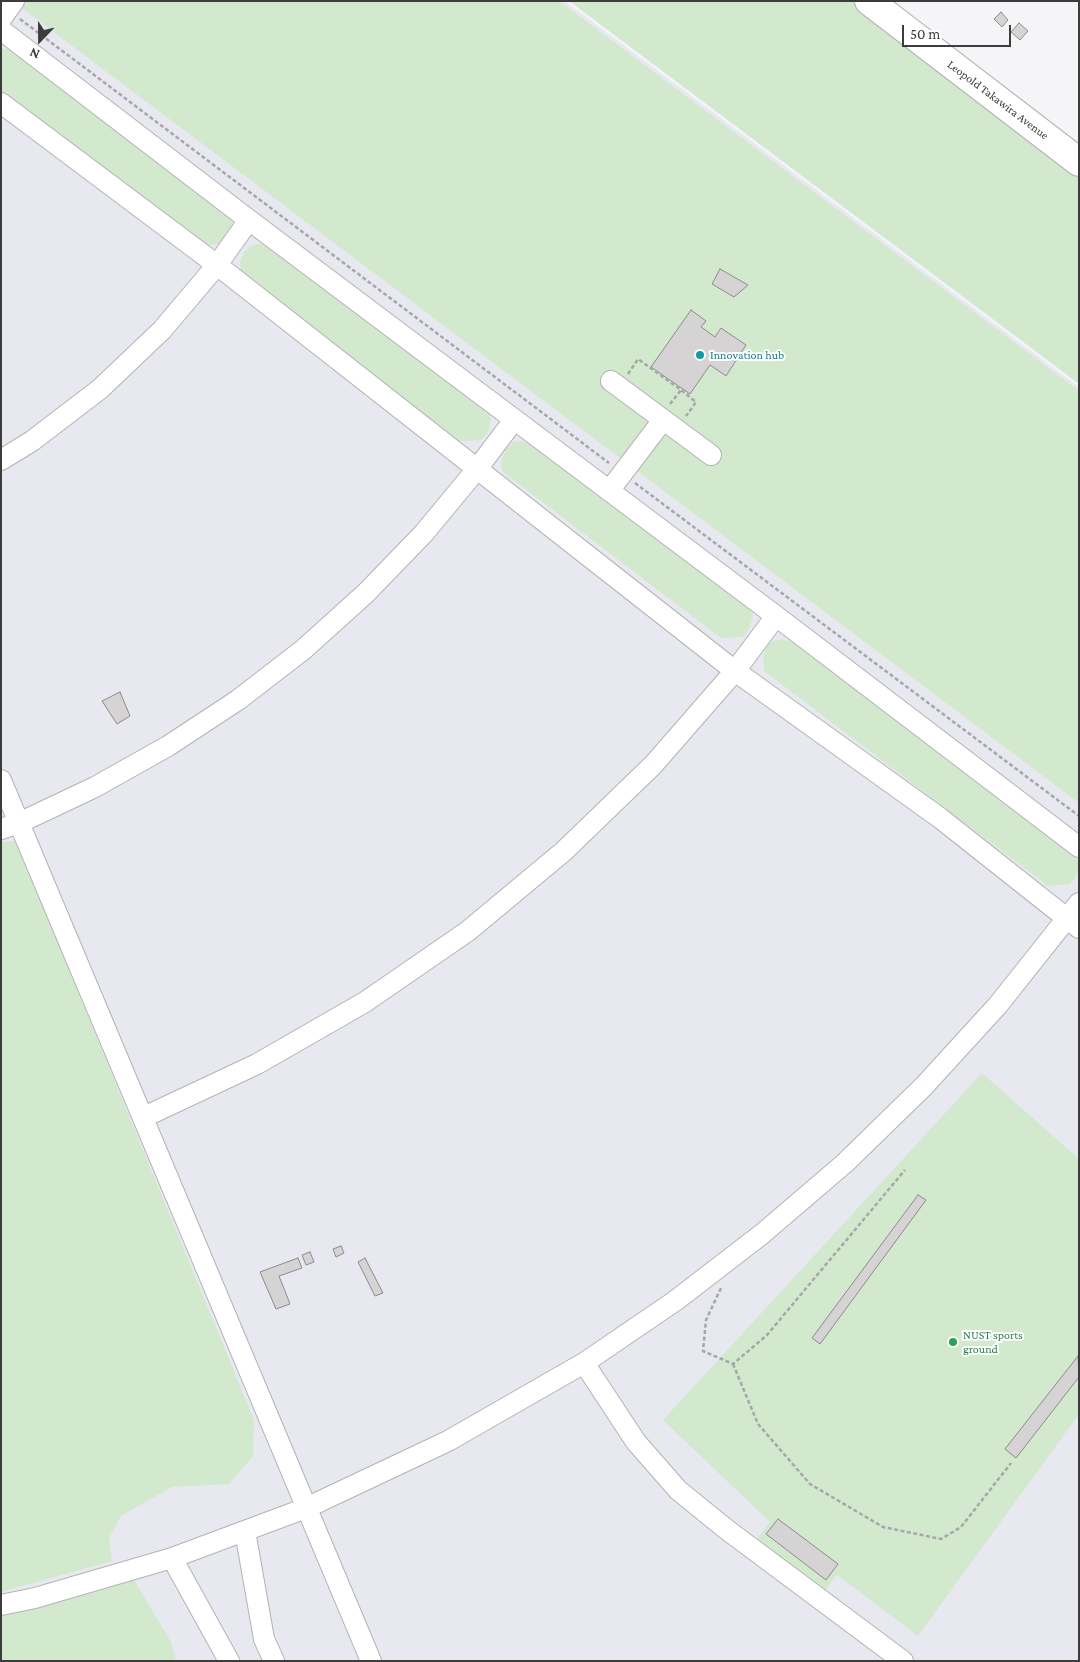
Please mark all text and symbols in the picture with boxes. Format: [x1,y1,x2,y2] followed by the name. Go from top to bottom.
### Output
[15,15,65,65] north arrow
[905,15,1014,47] scale bar
[910,26,940,42] text: 50 m
[27,45,42,63] text: N
[944,57,1052,143] street label: Leopold Takawira Avenue
[710,348,784,362] place label: Innovation hub
[694,349,706,361] marker: Innovation hub
[963,1328,1023,1356] place label: NUST sports ground
[947,1336,959,1348] marker: NUST sports ground

